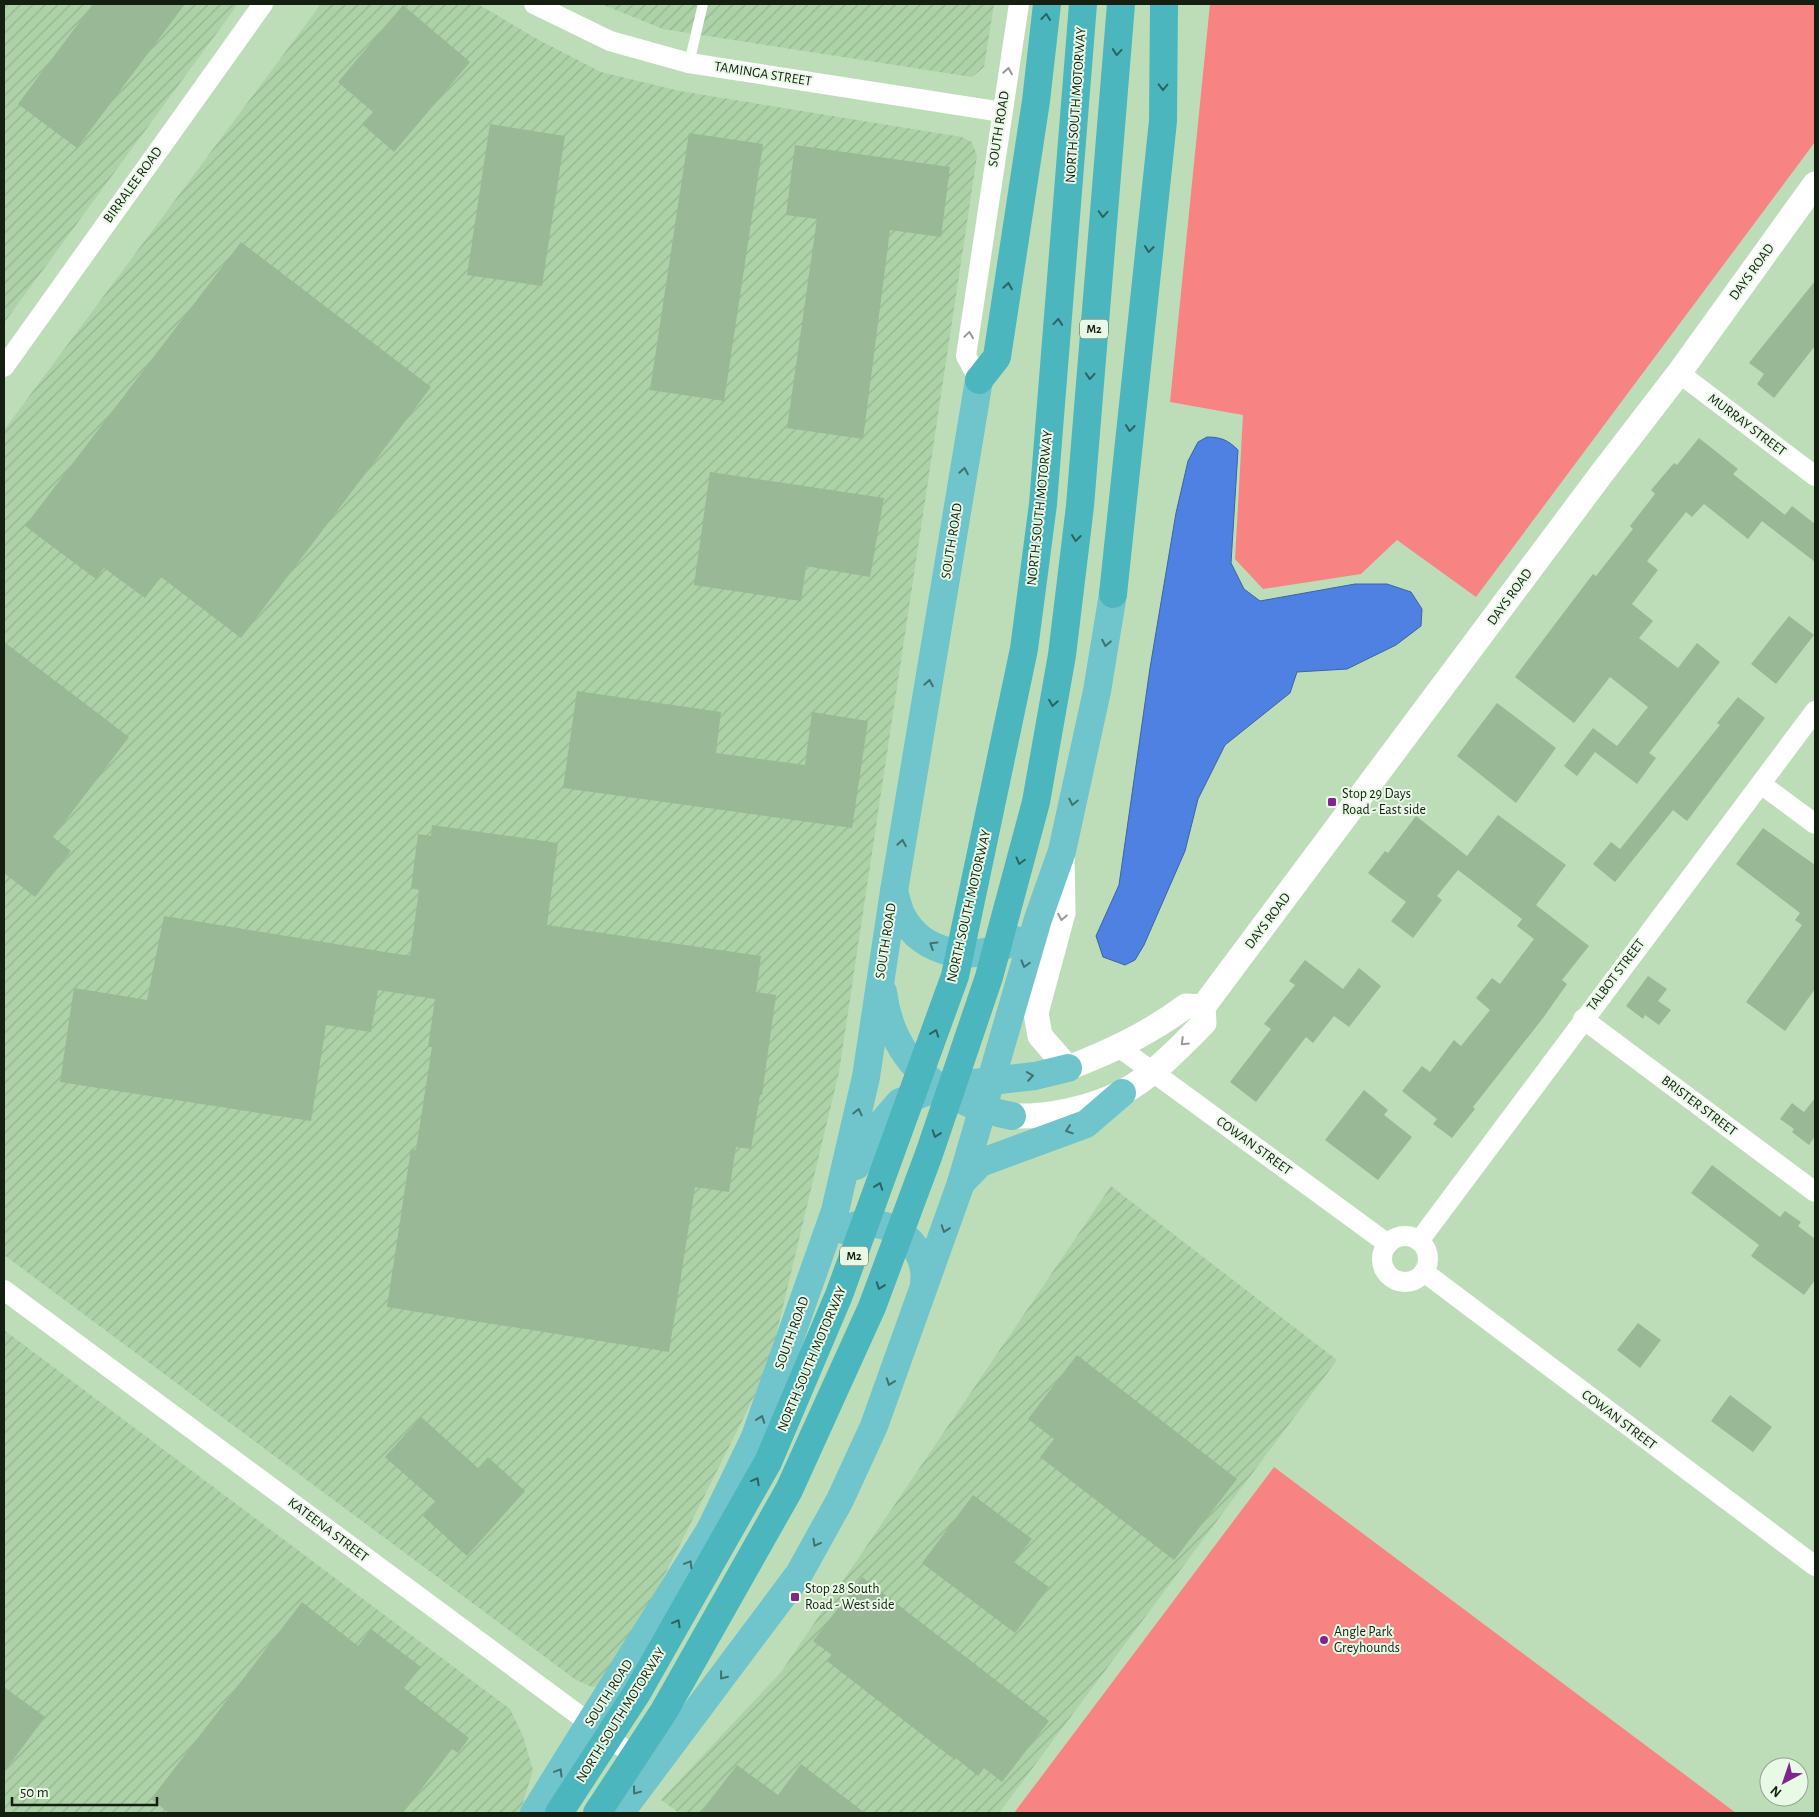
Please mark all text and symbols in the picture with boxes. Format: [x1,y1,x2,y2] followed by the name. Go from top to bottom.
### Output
[1040,13,1051,21] one-way arrow
[1064,26,1088,183] street label: NORTH SOUTH MOTORWAY
[1111,49,1122,57] one-way arrow
[713,59,813,89] street label: TAMINGA STREET
[1003,67,1013,75] one-way arrow
[1158,84,1168,92] one-way arrow
[986,90,1012,168] street label: SOUTH ROAD
[101,144,165,226] street label: BIRRALEE ROAD
[1097,210,1108,218] one-way arrow
[1727,241,1777,303] street label: DAYS ROAD
[1144,246,1155,254] one-way arrow
[1002,282,1012,290] one-way arrow
[1052,318,1063,326] one-way arrow
[1080,320,1108,338] road number: M2
[963,331,973,340] one-way arrow
[1085,372,1096,380] one-way arrow
[1705,391,1789,459] street label: MURRAY STREET
[1125,425,1136,433] one-way arrow
[1025,429,1055,586] street label: NORTH SOUTH MOTORWAY
[958,467,969,475] one-way arrow
[939,502,965,580] street label: SOUTH ROAD
[1071,534,1082,542] one-way arrow
[1485,566,1535,628] street label: DAYS ROAD
[1102,638,1112,647] one-way arrow
[923,679,934,687] one-way arrow
[1049,698,1059,707] one-way arrow
[1342,787,1426,817] place label: Stop 29 Days Road - East side
[1326,796,1338,808] marker: Stop 29 Days Road - East side
[1068,797,1079,806] one-way arrow
[945,828,994,984] street label: NORTH SOUTH MOTORWAY
[897,839,907,848] one-way arrow
[1015,857,1025,865] one-way arrow
[1243,890,1293,952] street label: DAYS ROAD
[873,902,899,980] street label: SOUTH ROAD
[1057,913,1067,922] one-way arrow
[1584,936,1648,1014] street label: TALBOT STREET
[929,941,938,951] one-way arrow
[1021,959,1031,967] one-way arrow
[929,1030,939,1038] one-way arrow
[1181,1036,1190,1045] one-way arrow
[1025,1072,1034,1082] one-way arrow
[1659,1073,1739,1139] street label: BRISTER STREET
[852,1108,862,1117] one-way arrow
[1214,1114,1294,1178] street label: COWAN STREET
[1065,1125,1073,1135] one-way arrow
[932,1129,942,1138] one-way arrow
[873,1183,883,1191] one-way arrow
[941,1225,951,1233] one-way arrow
[840,1246,868,1266] road number: M2
[876,1282,886,1290] one-way arrow
[775,1284,849,1434] street label: NORTH SOUTH MOTORWAY
[772,1295,812,1371] street label: SOUTH ROAD
[886,1378,896,1386] one-way arrow
[1579,1387,1659,1453] street label: COWAN STREET
[755,1415,765,1424] one-way arrow
[750,1478,760,1487] one-way arrow
[285,1495,371,1565] street label: KATEENA STREET
[813,1538,823,1547] one-way arrow
[682,1560,692,1569] one-way arrow
[805,1582,894,1612] place label: Stop 28 South Road - West side
[789,1591,801,1603] marker: Stop 28 South Road - West side
[670,1619,680,1628] one-way arrow
[1334,1625,1400,1655] place label: Angle Park Greyhounds
[1318,1634,1330,1646] marker: Angle Park Greyhounds
[574,1645,669,1785] street label: NORTH SOUTH MOTORWAY
[582,1657,636,1729] street label: SOUTH ROAD
[721,1670,729,1679] one-way arrow
[1759,1757,1809,1807] north arrow
[553,1768,563,1777] one-way arrow
[12,1774,158,1806] scale bar
[1768,1783,1785,1800] text: N
[20,1785,49,1800] text: 50 m
[633,1785,642,1795] one-way arrow

